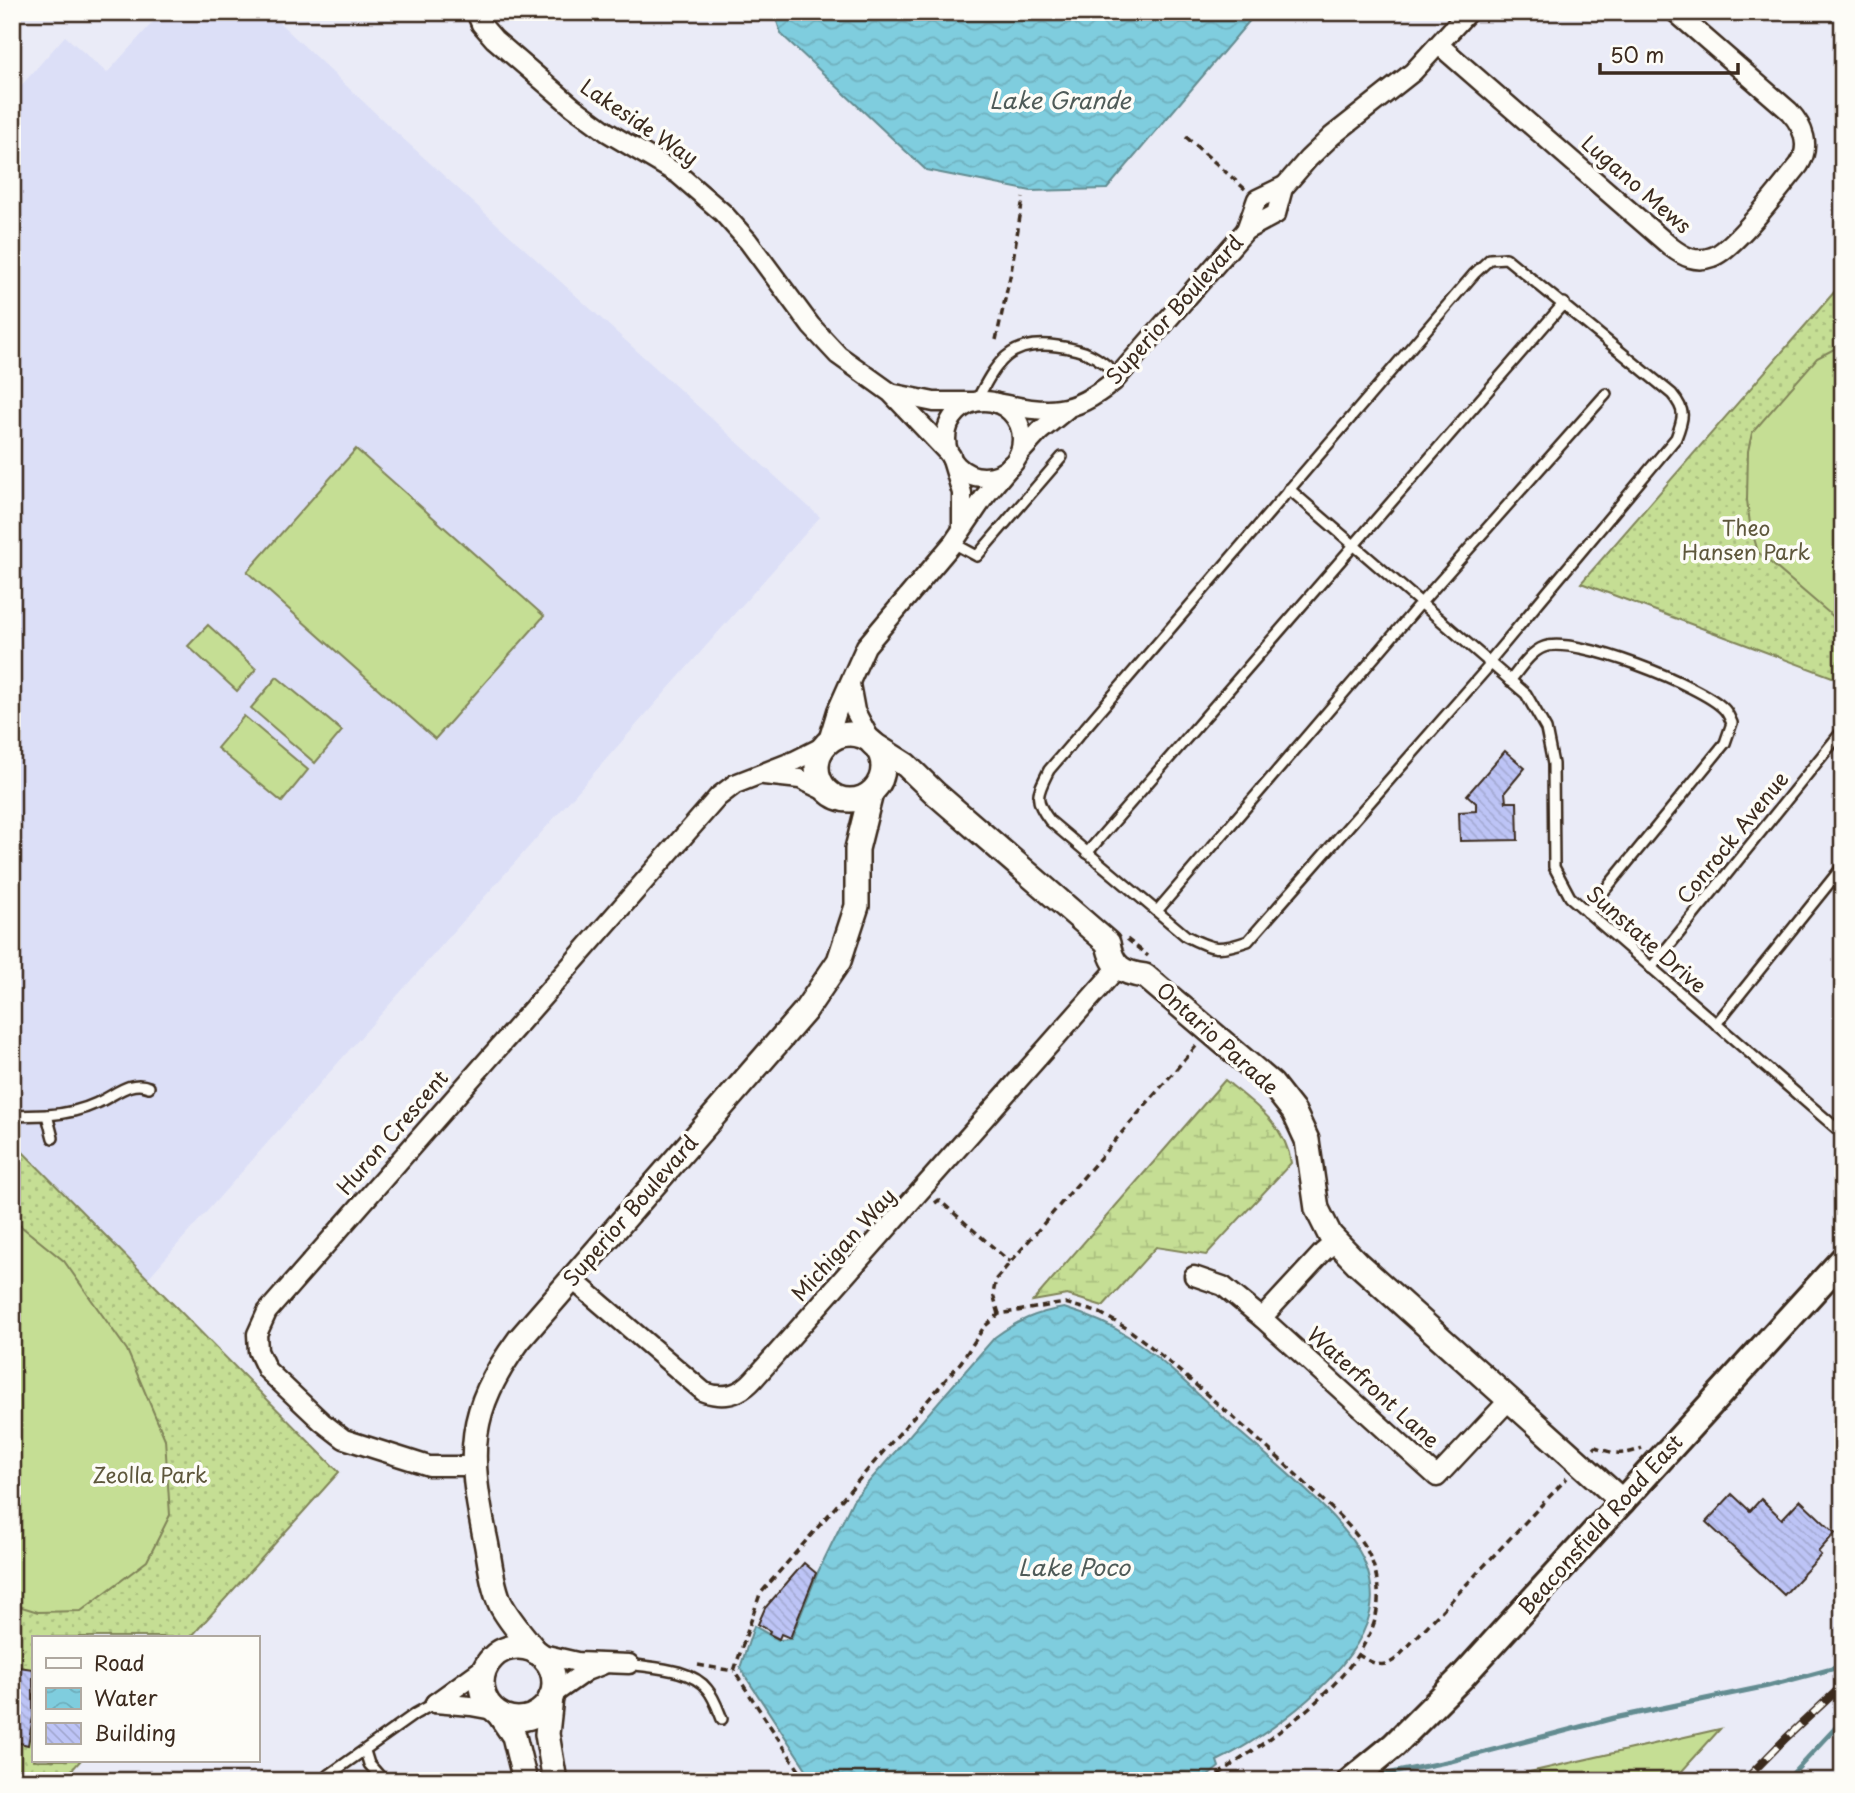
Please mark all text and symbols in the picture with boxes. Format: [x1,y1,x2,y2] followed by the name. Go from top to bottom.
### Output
[1600,32,1738,76] scale bar
[1610,38,1664,70] text: 50 m
[575,70,706,173] street label: Lakeside Way
[989,82,1132,117] water label: Lake Grande
[1575,127,1699,240] street label: Lugano Mews
[1097,227,1250,391] street label: Superior Boulevard
[1682,511,1810,567] park label: Theo Hansen Park
[1668,763,1795,910] street label: Conrock Avenue
[1580,877,1715,1000] street label: Sunstate Drive
[1150,974,1287,1101] street label: Ontario Parade
[328,1062,455,1201] street label: Huron Crescent
[555,1127,705,1293] street label: Superior Boulevard
[783,1180,902,1308] street label: Michigan Way
[1301,1318,1448,1455] street label: Waterfront Lane
[1510,1426,1689,1621] street label: Beaconsfield Road East
[92,1458,208,1490] park label: Zeolla Park
[1018,1549,1131,1584] water label: Lake Poco
[32,1636,259,1762] legend
[94,1646,145,1678] text: Road
[94,1681,158,1713] text: Water
[94,1716,176,1748] text: Building

